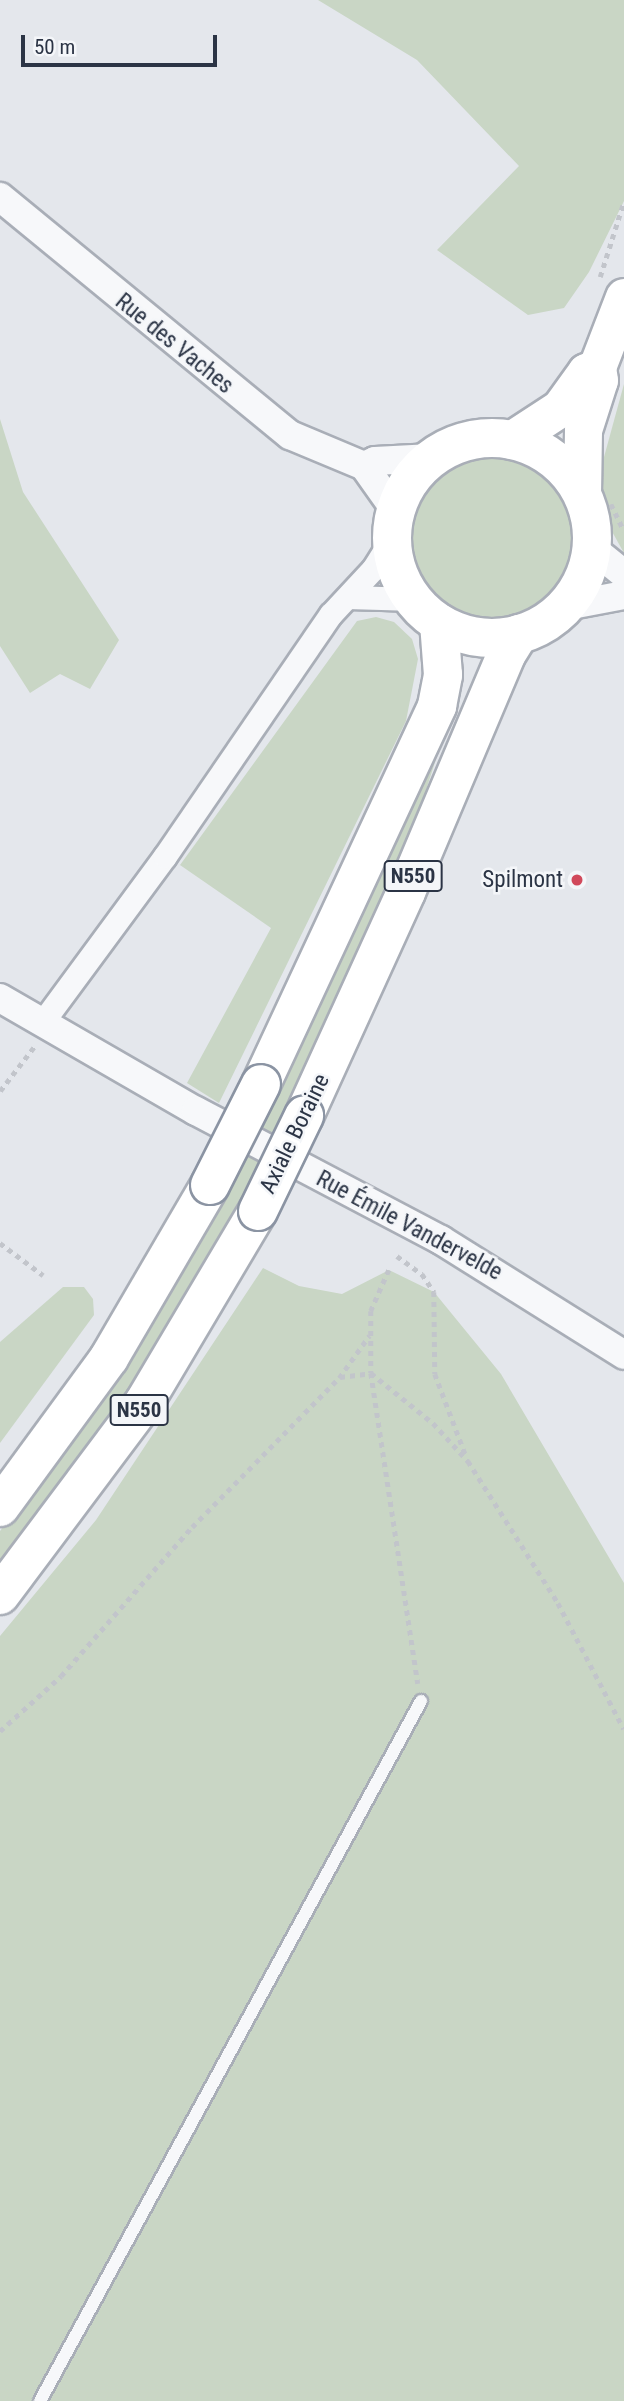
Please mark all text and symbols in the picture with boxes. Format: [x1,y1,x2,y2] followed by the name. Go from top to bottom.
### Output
[24,21,220,65] scale bar
[34,35,75,59] text: 50 m
[109,288,239,400] street label: Rue des Vaches
[383,858,443,894] road number: N550
[482,866,563,894] place label: Spilmont
[569,872,585,888] marker: Spilmont
[254,1070,336,1198] street label: Axiale Boraine
[311,1165,507,1287] street label: Rue Émile Vandervelde
[109,1392,169,1428] road number: N550

